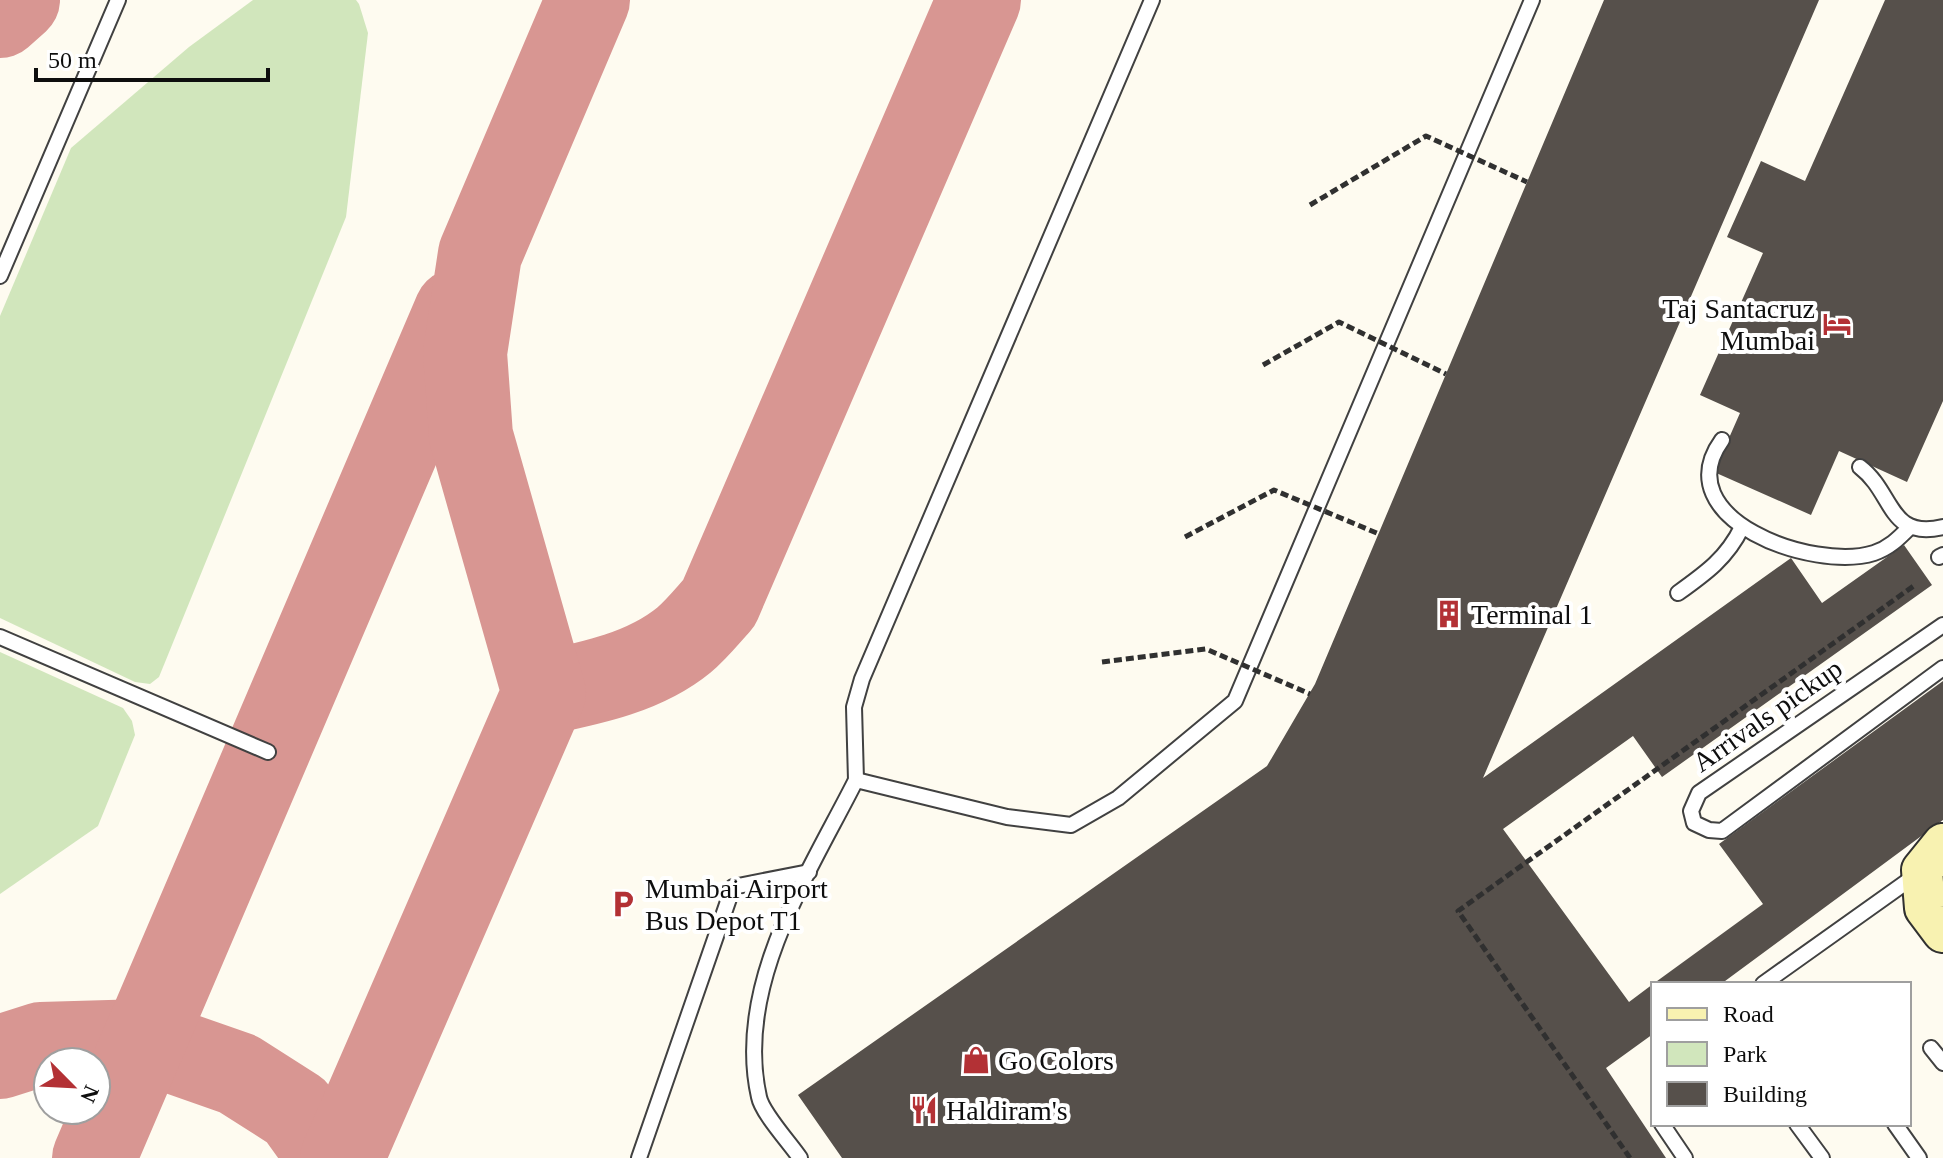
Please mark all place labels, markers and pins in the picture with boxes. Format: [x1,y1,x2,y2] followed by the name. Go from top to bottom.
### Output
[1662,293,1815,356] place label: Taj Santacruz Mumbai
[1822,309,1852,339] hotel icon: Taj Santacruz Mumbai
[1434,599,1464,629] building icon: Terminal 1
[1471,599,1593,630] place label: Terminal 1
[645,873,828,936] place label: Mumbai Airport Bus Depot T1
[608,889,638,919] parking icon: Mumbai Airport Bus Depot T1
[961,1045,991,1075] shop icon: Go Colors
[998,1045,1114,1076] place label: Go Colors
[909,1095,939,1125] restaurant icon: Haldiram's
[946,1095,1068,1126] place label: Haldiram's

